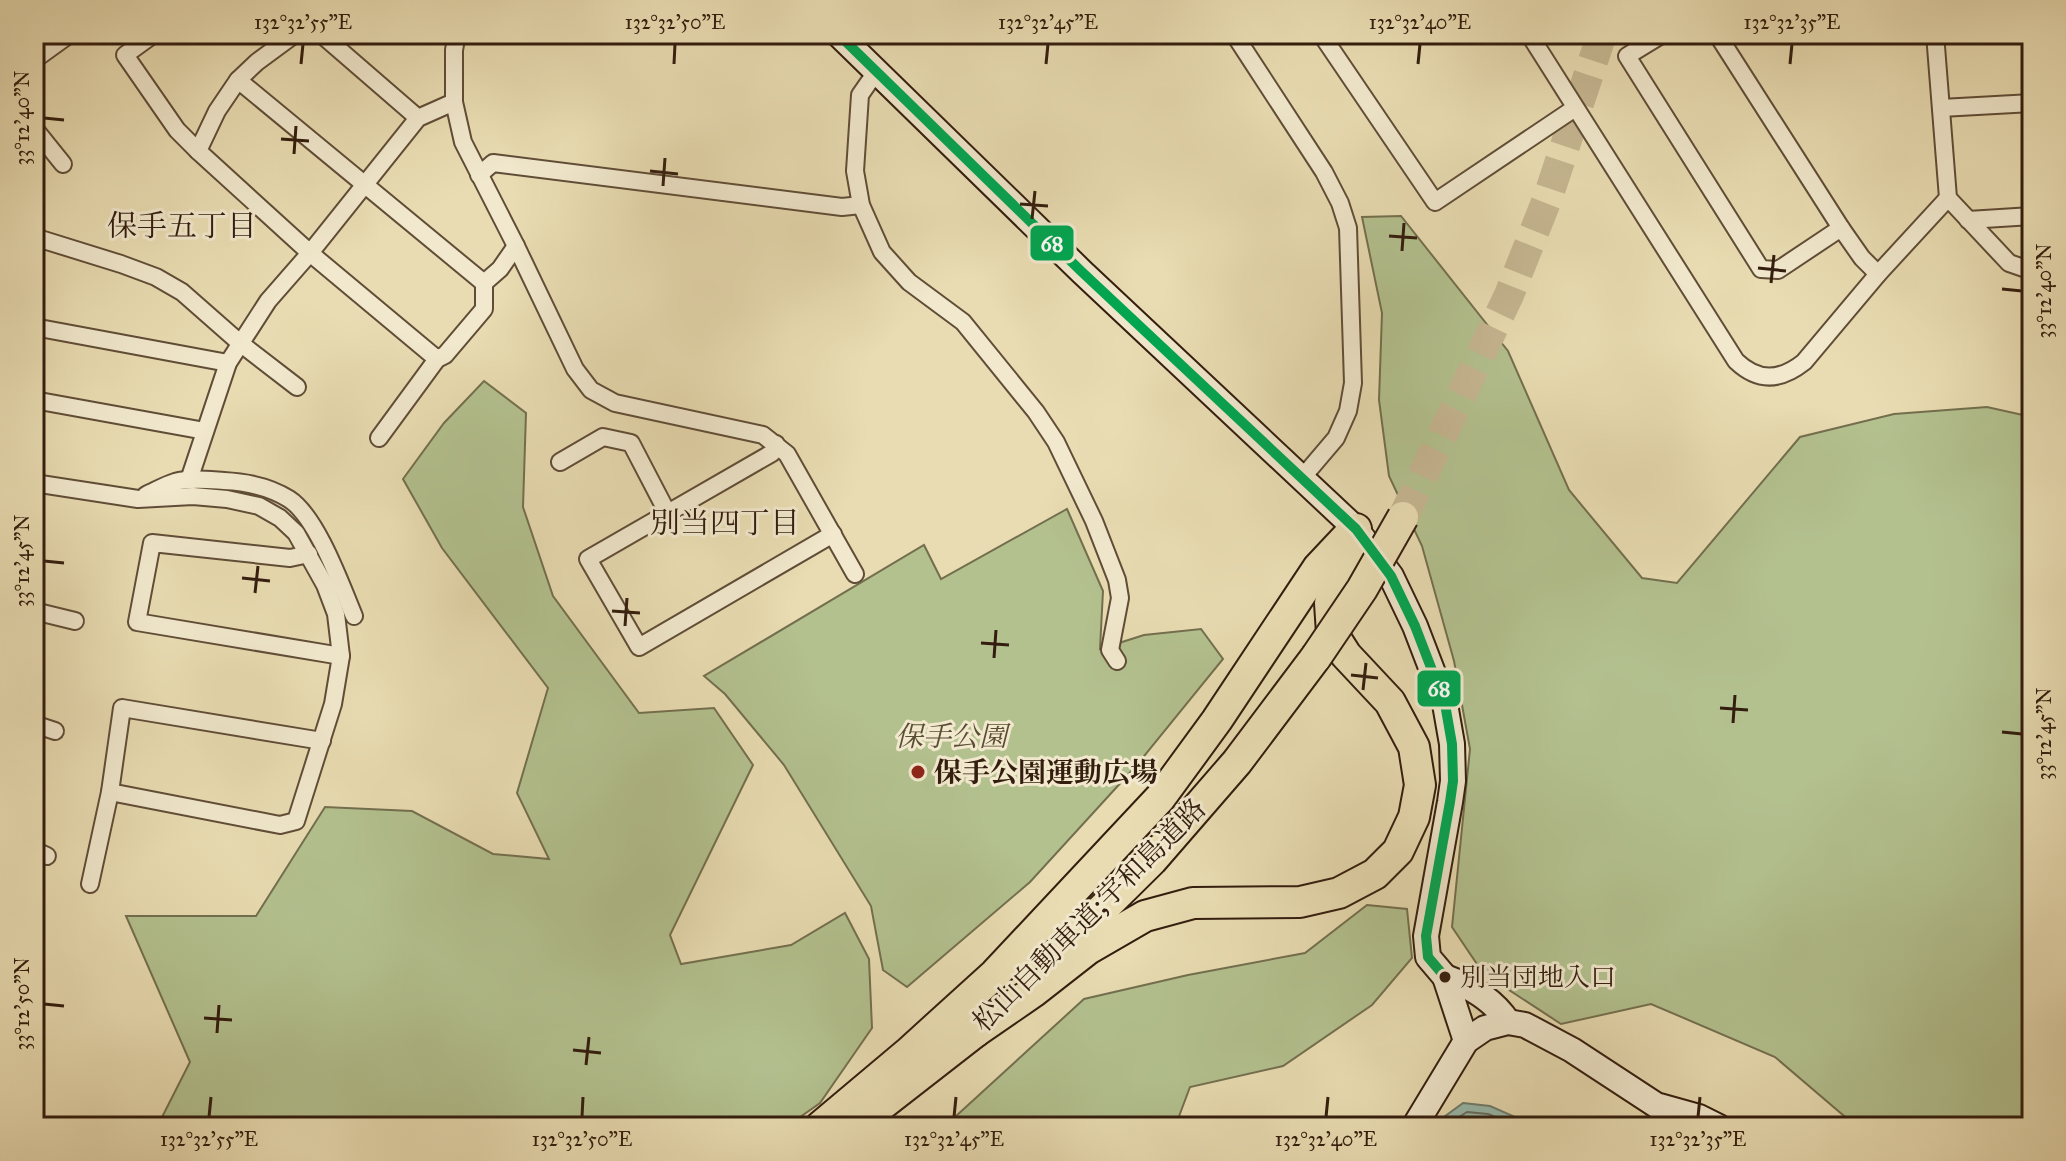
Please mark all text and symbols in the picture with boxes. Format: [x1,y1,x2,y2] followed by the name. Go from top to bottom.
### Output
[254,10,352,34] text: 132°32'55"E
[625,10,725,34] text: 132°32'50"E
[998,10,1098,34] text: 132°32'45"E
[1369,10,1471,34] text: 132°32'40"E
[1744,10,1840,34] text: 132°32'35"E
[10,70,34,166] text: 33°12'40"N
[107,208,257,244] district label: 保手五丁目
[1029,224,1075,262] line badge: 68
[1041,230,1063,257] text: 68
[2032,243,2056,339] text: 33°12'40"N
[650,505,800,541] district label: 別当四丁目
[10,515,34,607] text: 33°12'45"N
[1416,669,1462,708] line badge: 68
[1428,675,1450,702] text: 68
[2032,688,2056,780] text: 33°12'45"N
[895,719,1011,754] park label: 保手公園
[934,755,1158,790] place label: 保手公園運動広場
[909,763,927,781] marker: 保手公園運動広場
[965,791,1213,1039] street label: 松山自動車道;宇和島道路
[10,957,34,1051] text: 33°12'50"N
[1460,961,1616,993] place label: 別当団地入口
[1437,969,1453,985] marker: 別当団地入口
[160,1127,258,1151] text: 132°32'55"E
[532,1127,632,1151] text: 132°32'50"E
[904,1127,1004,1151] text: 132°32'45"E
[1275,1127,1377,1151] text: 132°32'40"E
[1650,1127,1746,1151] text: 132°32'35"E

